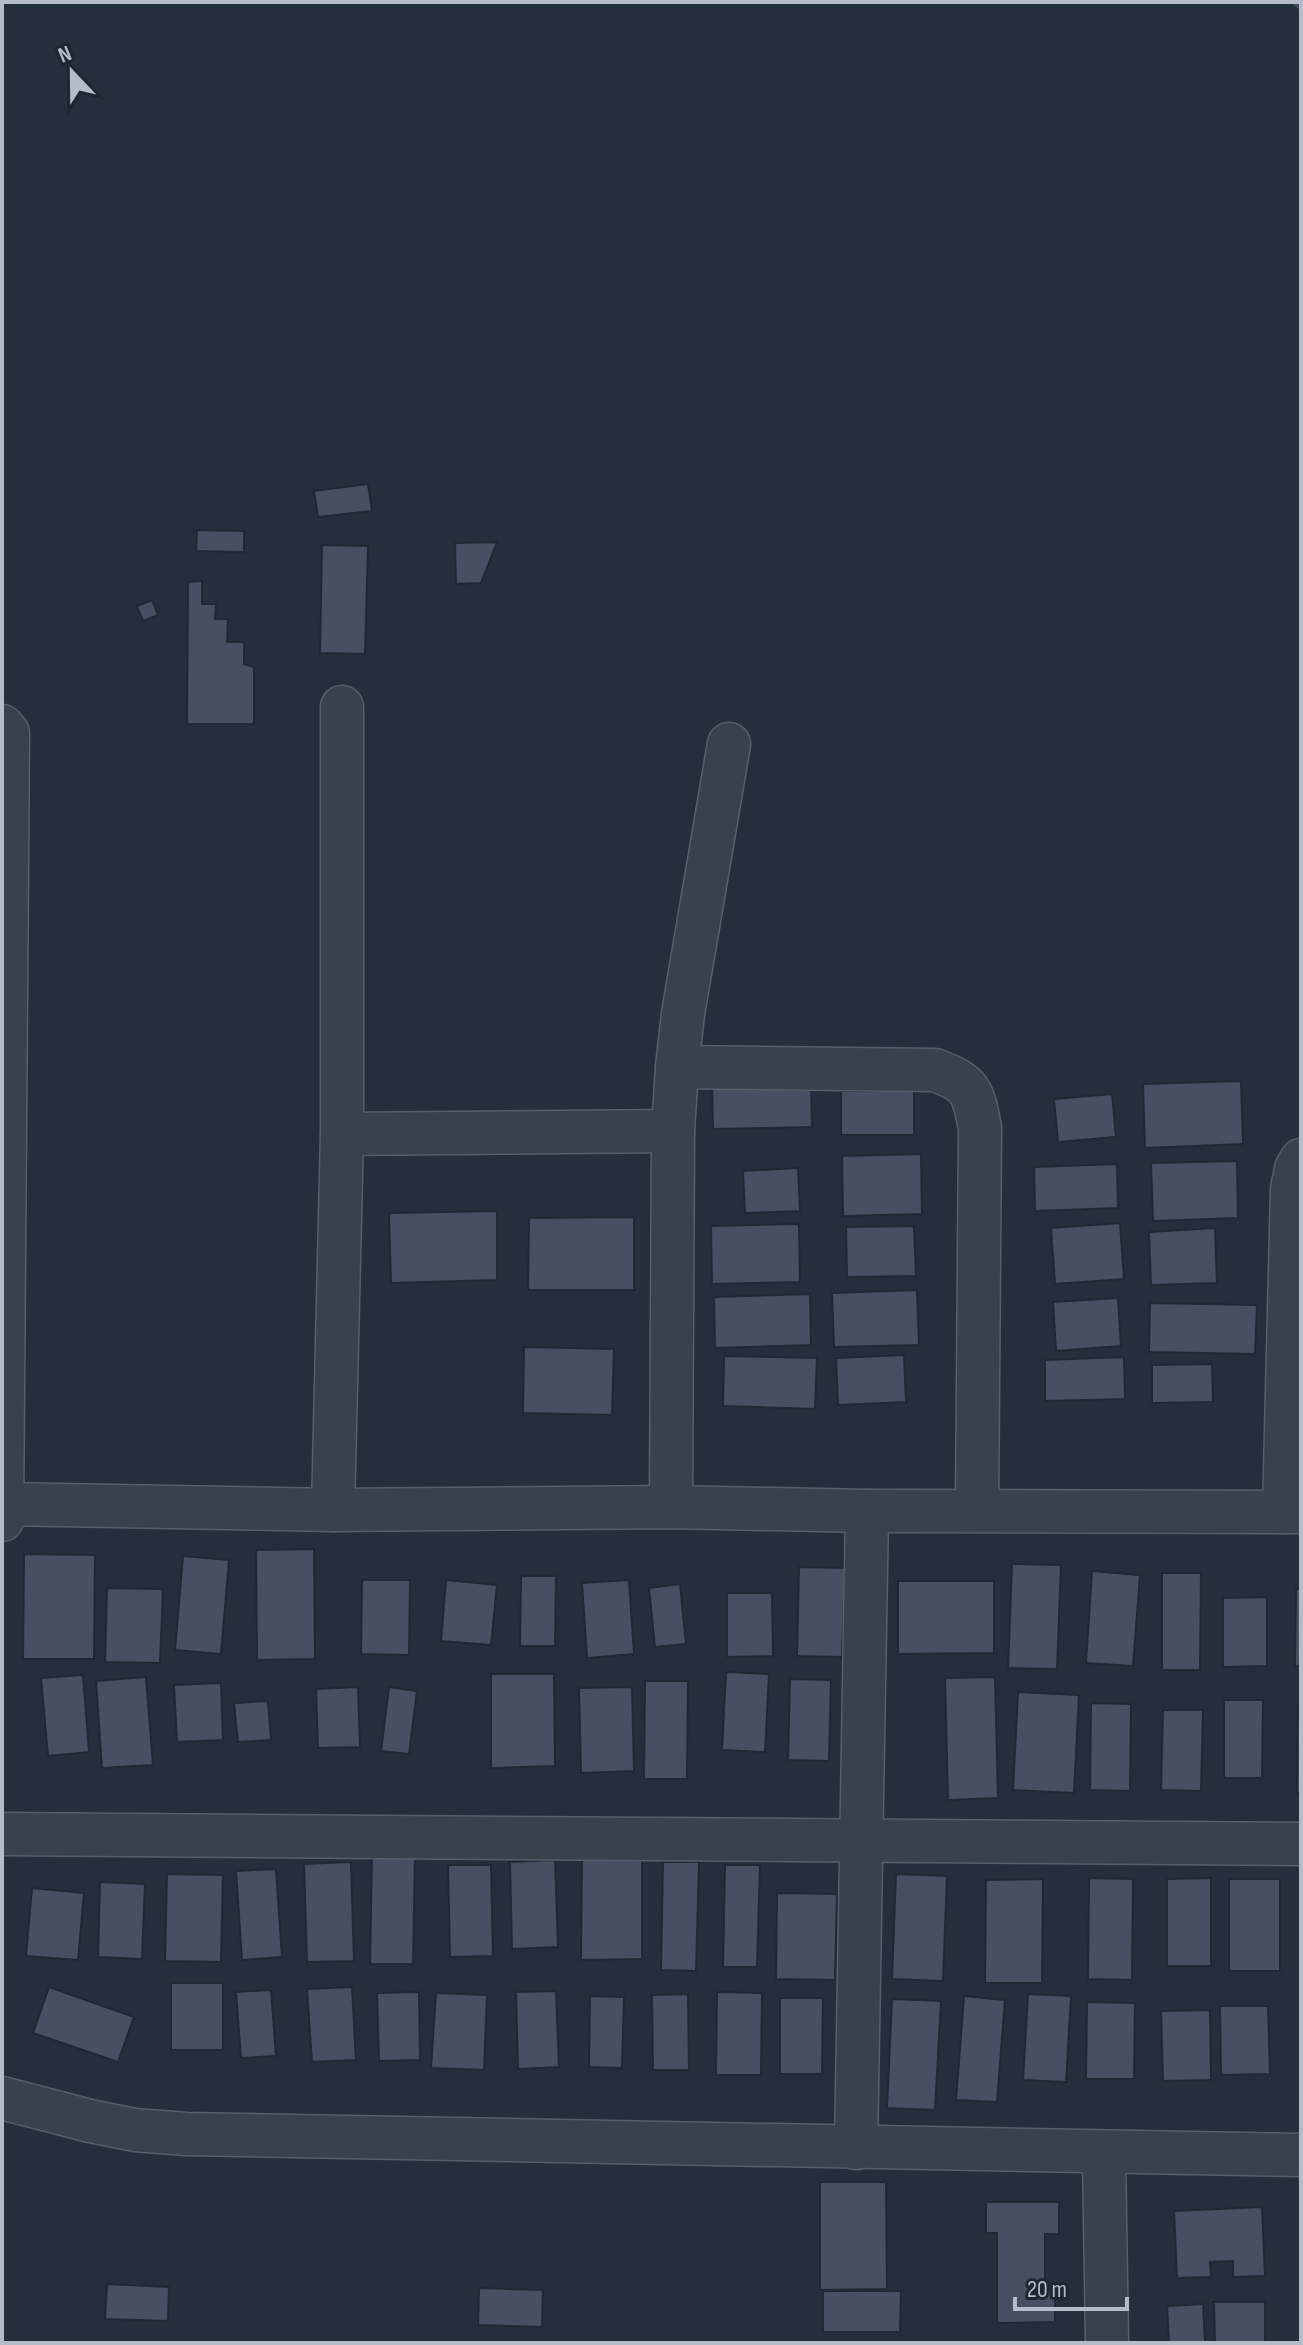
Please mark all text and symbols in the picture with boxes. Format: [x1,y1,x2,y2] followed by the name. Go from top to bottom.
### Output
[32,32,112,112] north arrow
[55,40,76,70] text: N
[1015,2261,1127,2311] scale bar
[1027,2275,1067,2304] text: 20 m

